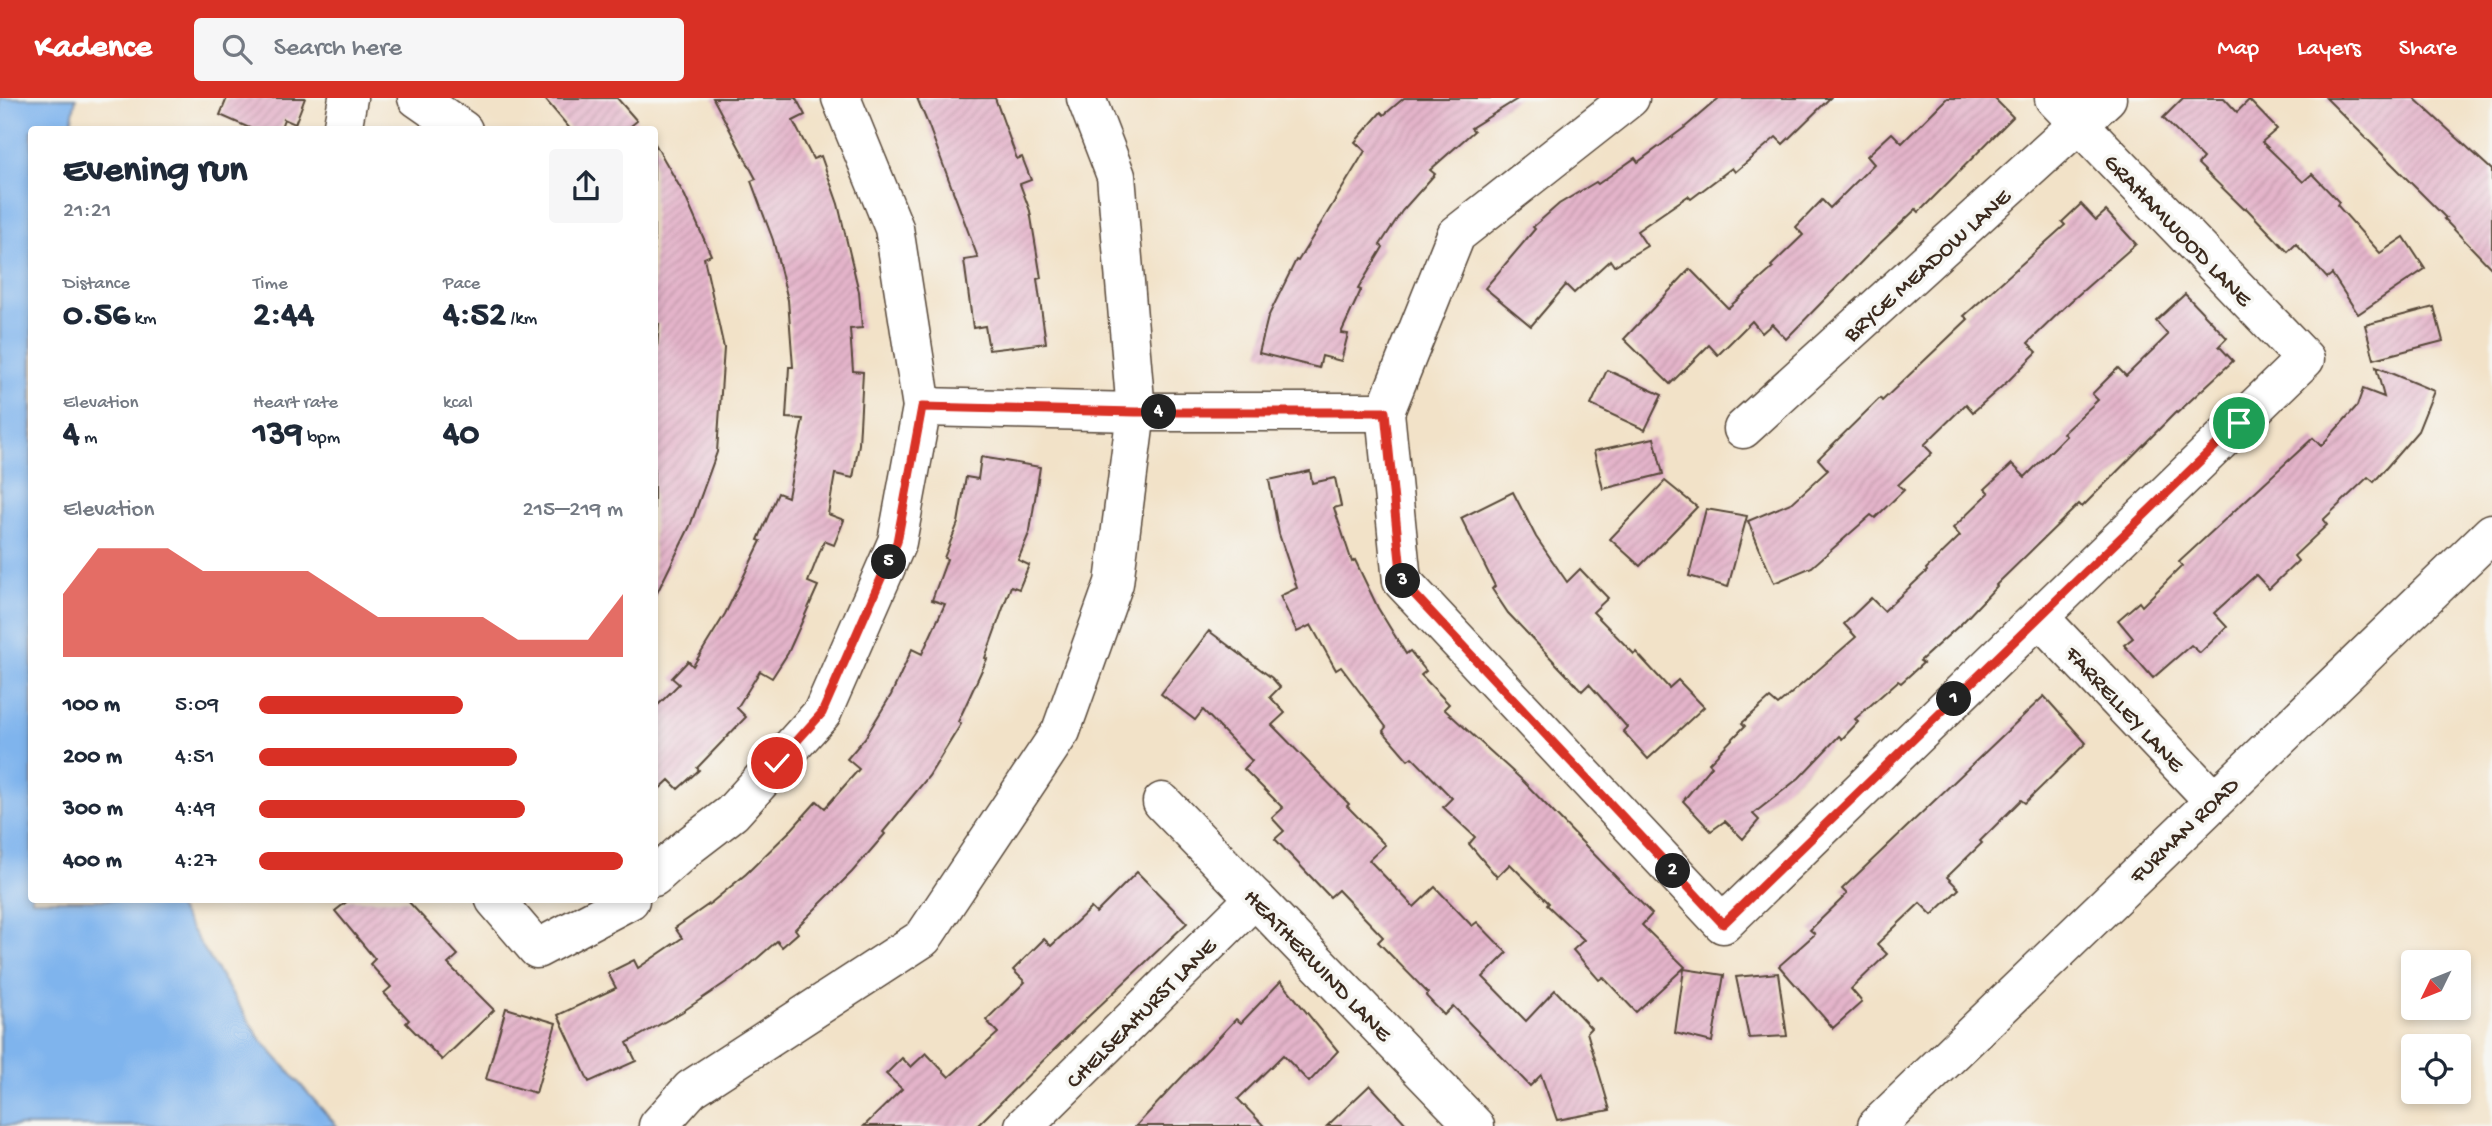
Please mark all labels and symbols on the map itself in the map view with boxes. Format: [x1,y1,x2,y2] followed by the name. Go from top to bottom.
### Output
[2097,149,2257,315] street label: GRAHAMWOOD LANE
[1838,183,2019,349] street label: BRYCE MEADOW LANE
[2209,393,2269,453] pin
[1142,394,1176,430] pin: 4
[872,545,906,580] pin: 5
[1386,564,1420,598] pin: 3
[2058,641,2190,780] street label: FARRELLEY LANE
[1937,682,1972,716] pin: 1
[747,733,807,793] pin
[2124,772,2246,891] street label: FURMAN ROAD
[1656,854,1690,888] pin: 2
[1237,885,1397,1049] street label: HEATHERWIND LANE
[1062,932,1224,1095] street label: CHELSEAHURST LANE
[2401,950,2471,1020] north arrow

